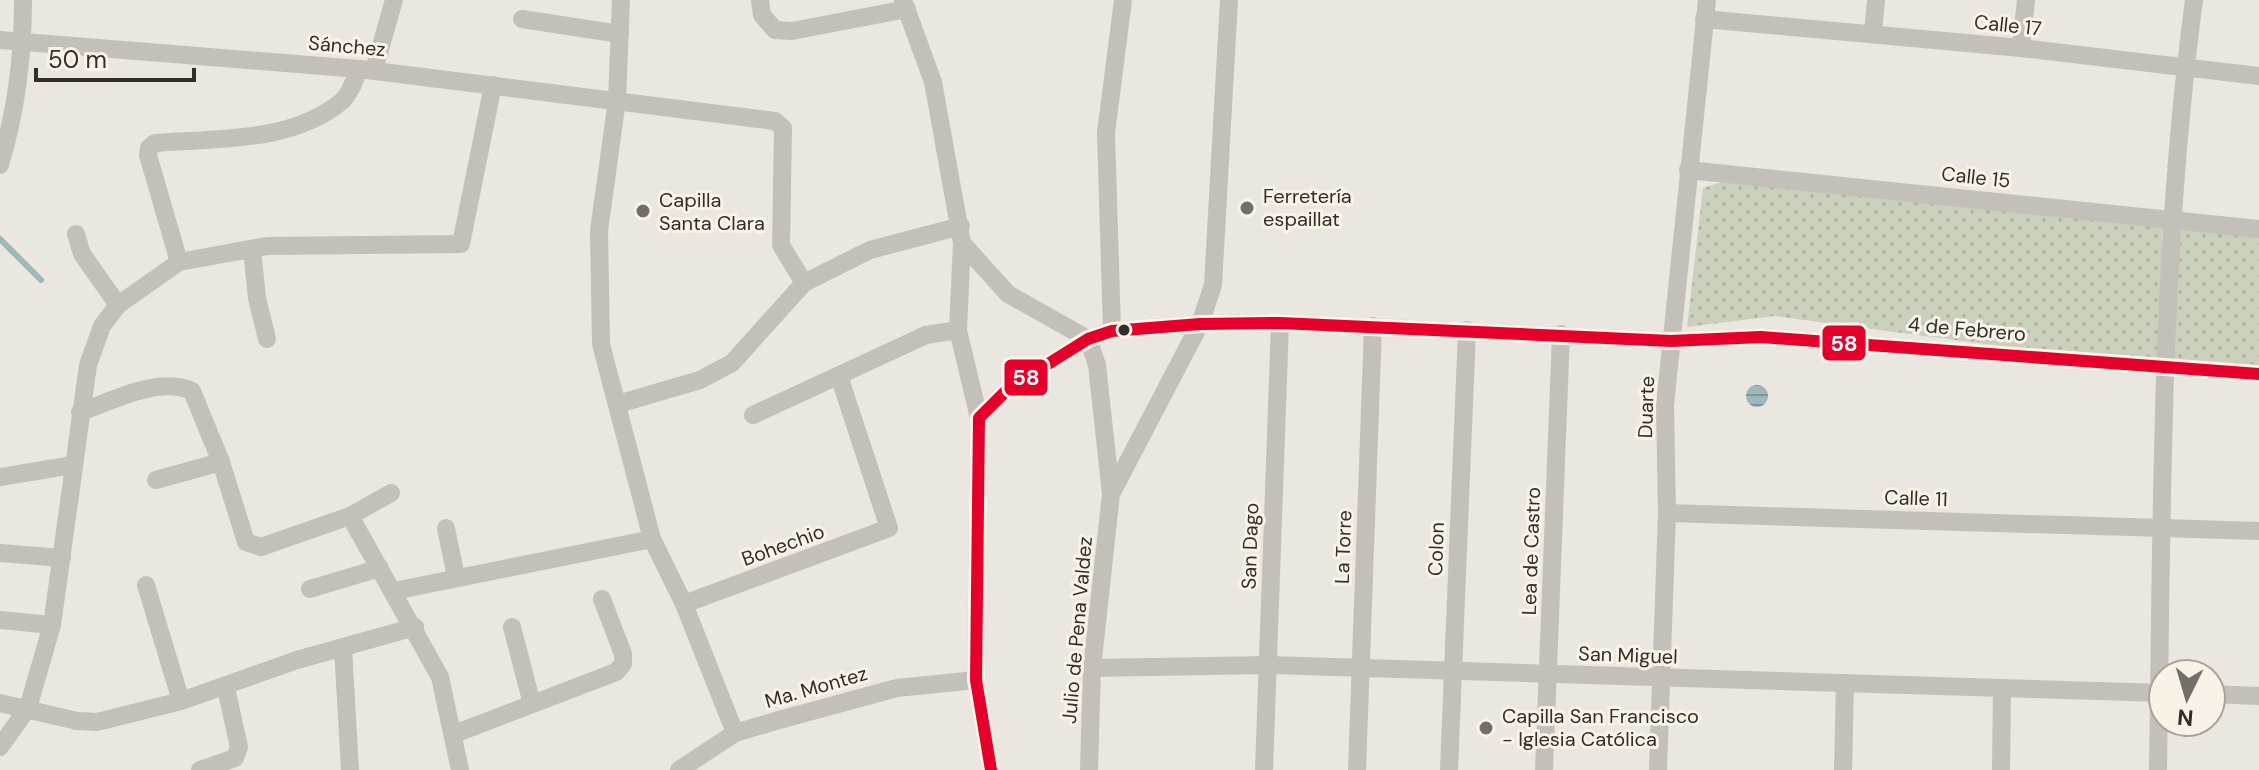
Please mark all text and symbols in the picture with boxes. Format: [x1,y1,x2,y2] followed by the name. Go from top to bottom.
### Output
[1973,9,2043,41] street label: Calle 17
[307,30,387,62] street label: Sánchez
[36,32,194,82] scale bar
[48,44,107,75] text: 50 m
[1940,160,2012,194] street label: Calle 15
[1263,183,1352,232] place label: Ferretería espaillat
[659,187,765,236] place label: Capilla Santa Clara
[1238,199,1256,217] marker: Ferretería espaillat
[634,202,652,220] marker: Capilla Santa Clara
[1907,311,2027,347] street label: 4 de Febrero
[1116,322,1132,338] unlabelled marker
[1821,324,1867,362] line badge: 58
[1830,329,1858,358] text: 58
[1003,358,1049,397] line badge: 58
[1012,363,1040,392] text: 58
[1632,375,1660,439] street label: Duarte
[1884,484,1948,512] street label: Calle 11
[1516,486,1546,616] street label: Lea de Castro
[1235,502,1265,590] street label: San Dago
[1329,510,1357,584] street label: La Torre
[738,518,828,572] street label: Bohechio
[1422,522,1450,576] street label: Colon
[1056,535,1098,725] street label: Julio de Pena Valdez
[1578,640,1678,670] street label: San Miguel
[2147,658,2227,738] north arrow
[762,660,870,714] street label: Ma. Montez
[2176,702,2195,733] text: N
[1502,703,1699,752] place label: Capilla San Francisco - Iglesia Católica
[1477,719,1495,737] marker: Capilla San Francisco - Iglesia Católica

